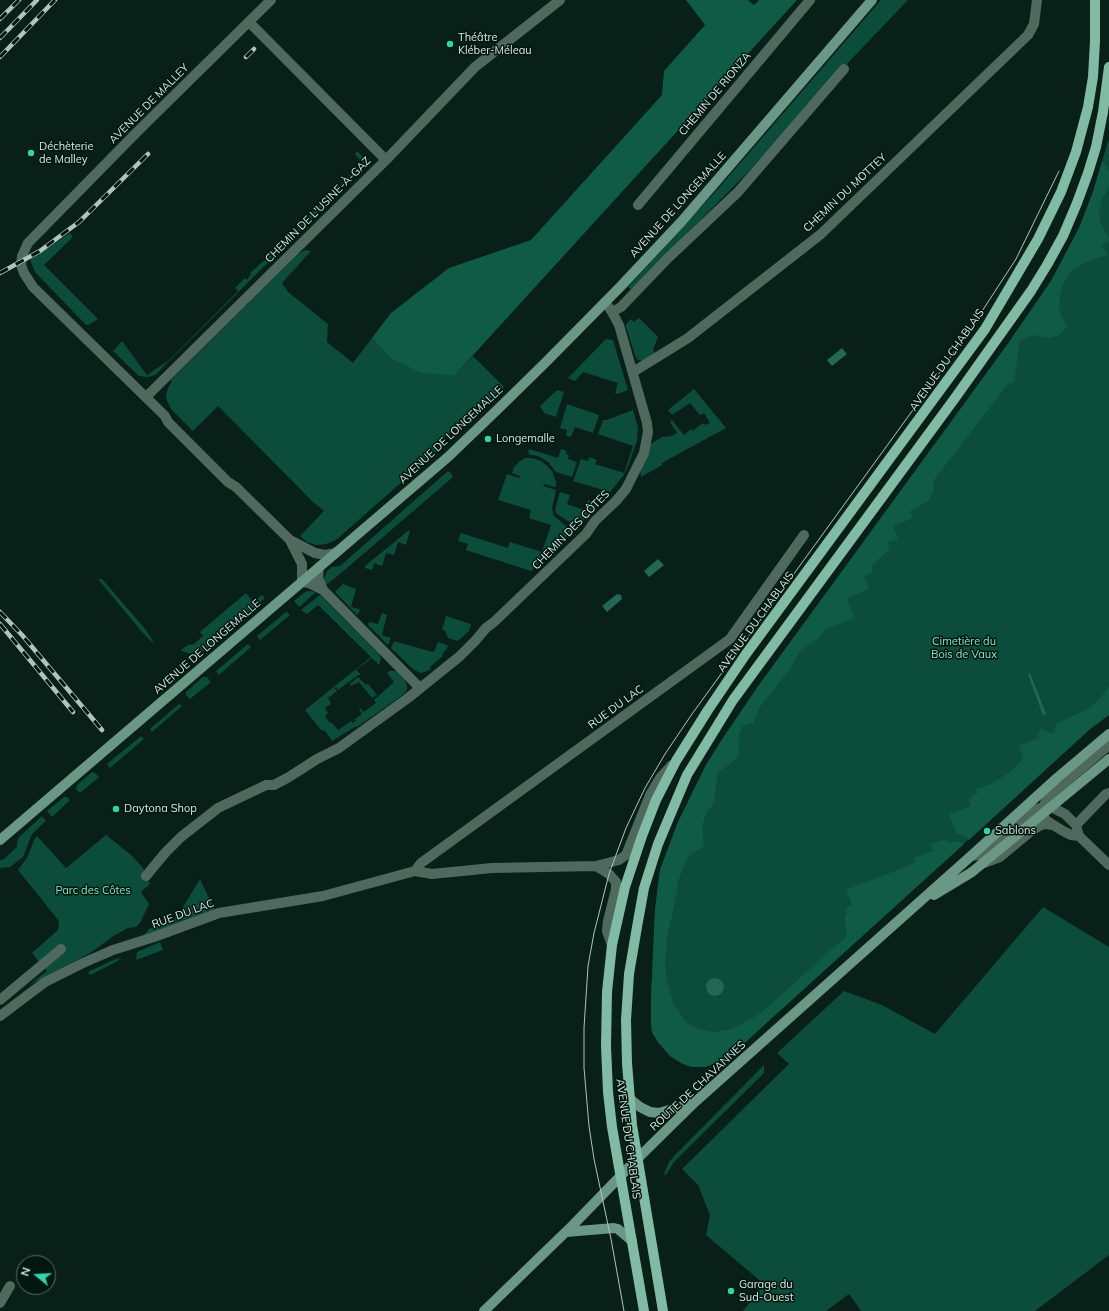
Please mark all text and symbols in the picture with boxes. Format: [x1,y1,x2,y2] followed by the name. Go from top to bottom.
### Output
[458,31,532,57] place label: Théâtre Kléber-Méleau
[445,39,455,49] marker: Théâtre Kléber-Méleau
[676,50,754,138] street label: CHEMIN DE RIONZA
[106,61,192,147] street label: AVENUE DE MALLEY
[39,140,93,166] place label: Déchèterie de Malley
[26,148,36,158] marker: Déchèterie de Malley
[627,149,729,261] street label: AVENUE DE LONGEMALLE
[801,151,889,235] street label: CHEMIN DU MOTTEY
[262,154,374,266] street label: CHEMIN DE L'USINE-À-GAZ
[907,306,987,414] street label: AVENUE DU CHABLAIS
[396,383,506,487] street label: AVENUE DE LONGEMALLE
[496,432,555,446] place label: Longemalle
[483,434,493,444] marker: Longemalle
[530,488,612,572] street label: CHEMIN DES CÔTES
[715,569,797,675] street label: AVENUE DU CHABLAIS
[151,597,263,697] street label: AVENUE DE LONGEMALLE
[931,635,997,661] park label: Cimetière du Bois de Vaux
[586,682,646,732] street label: RUE DU LAC
[124,802,197,816] place label: Daytona Shop
[111,804,121,814] marker: Daytona Shop
[995,824,1036,838] place label: Sablons
[982,826,992,836] marker: Sablons
[55,884,131,898] park label: Parc des Côtes
[150,897,216,931] street label: RUE DU LAC
[647,1038,749,1134] street label: ROUTE DE CHAVANNES
[613,1078,643,1200] street label: AVENUE DU CHABLAIS
[16,1255,56,1295] north arrow
[18,1265,33,1278] text: N
[739,1278,794,1304] place label: Garage du Sud-Ouest
[726,1286,736,1296] marker: Garage du Sud-Ouest

